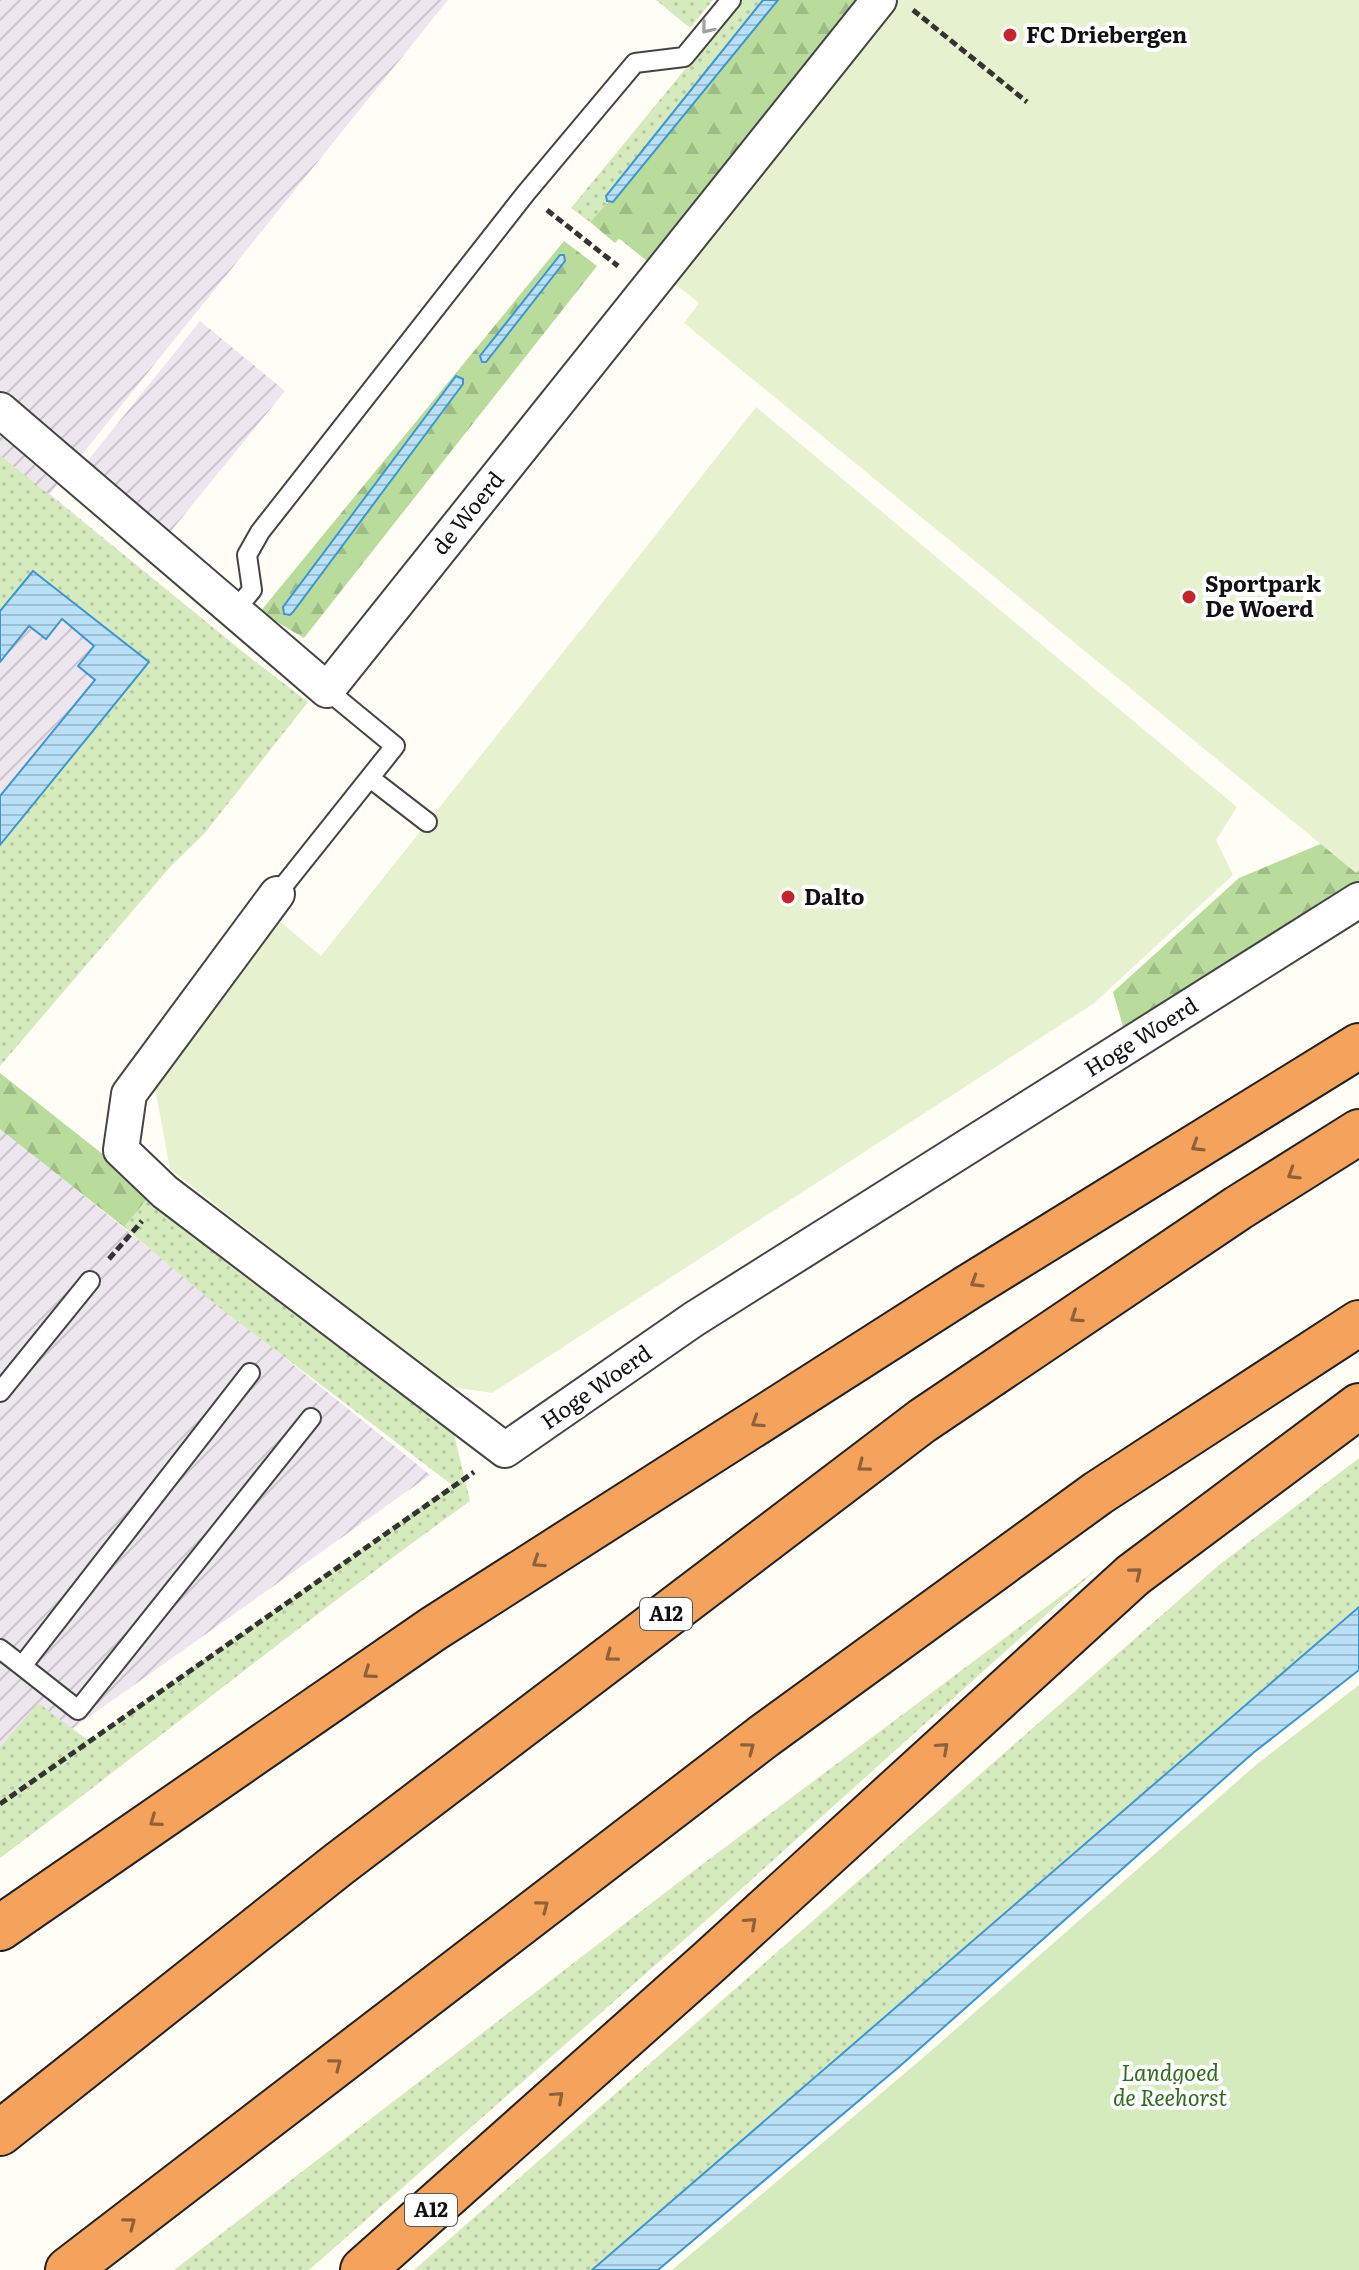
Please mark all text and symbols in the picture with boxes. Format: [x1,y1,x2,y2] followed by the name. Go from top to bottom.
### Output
[1026,17,1187,50] place label: FC Driebergen
[702,19,717,34] one-way arrow
[1001,26,1019,44] marker: FC Driebergen
[423,463,511,561] street label: de Woerd
[1205,566,1321,624] place label: Sportpark De Woerd
[1180,588,1198,606] marker: Sportpark De Woerd
[804,879,865,912] place label: Dalto
[779,888,797,906] marker: Dalto
[1077,988,1203,1084] street label: Hoge Woerd
[1191,1136,1206,1151] one-way arrow
[1287,1164,1302,1179] one-way arrow
[970,1273,985,1288] one-way arrow
[1071,1307,1085,1322] one-way arrow
[533,1335,657,1436] street label: Hoge Woerd
[751,1412,766,1427] one-way arrow
[857,1456,872,1470] one-way arrow
[532,1552,546,1567] one-way arrow
[1127,1569,1142,1583] one-way arrow
[640,1598,692,1630] road number: A12
[605,1647,620,1661] one-way arrow
[363,1663,377,1678] one-way arrow
[740,1743,755,1757] one-way arrow
[934,1743,949,1758] one-way arrow
[149,1811,163,1826] one-way arrow
[534,1902,548,1916] one-way arrow
[742,1919,757,1933] one-way arrow
[1113,2055,1227,2113] park label: Landgoed de Reehorst
[327,2060,342,2074] one-way arrow
[549,2093,564,2107] one-way arrow
[405,2194,457,2226] road number: A12
[121,2218,136,2232] one-way arrow

